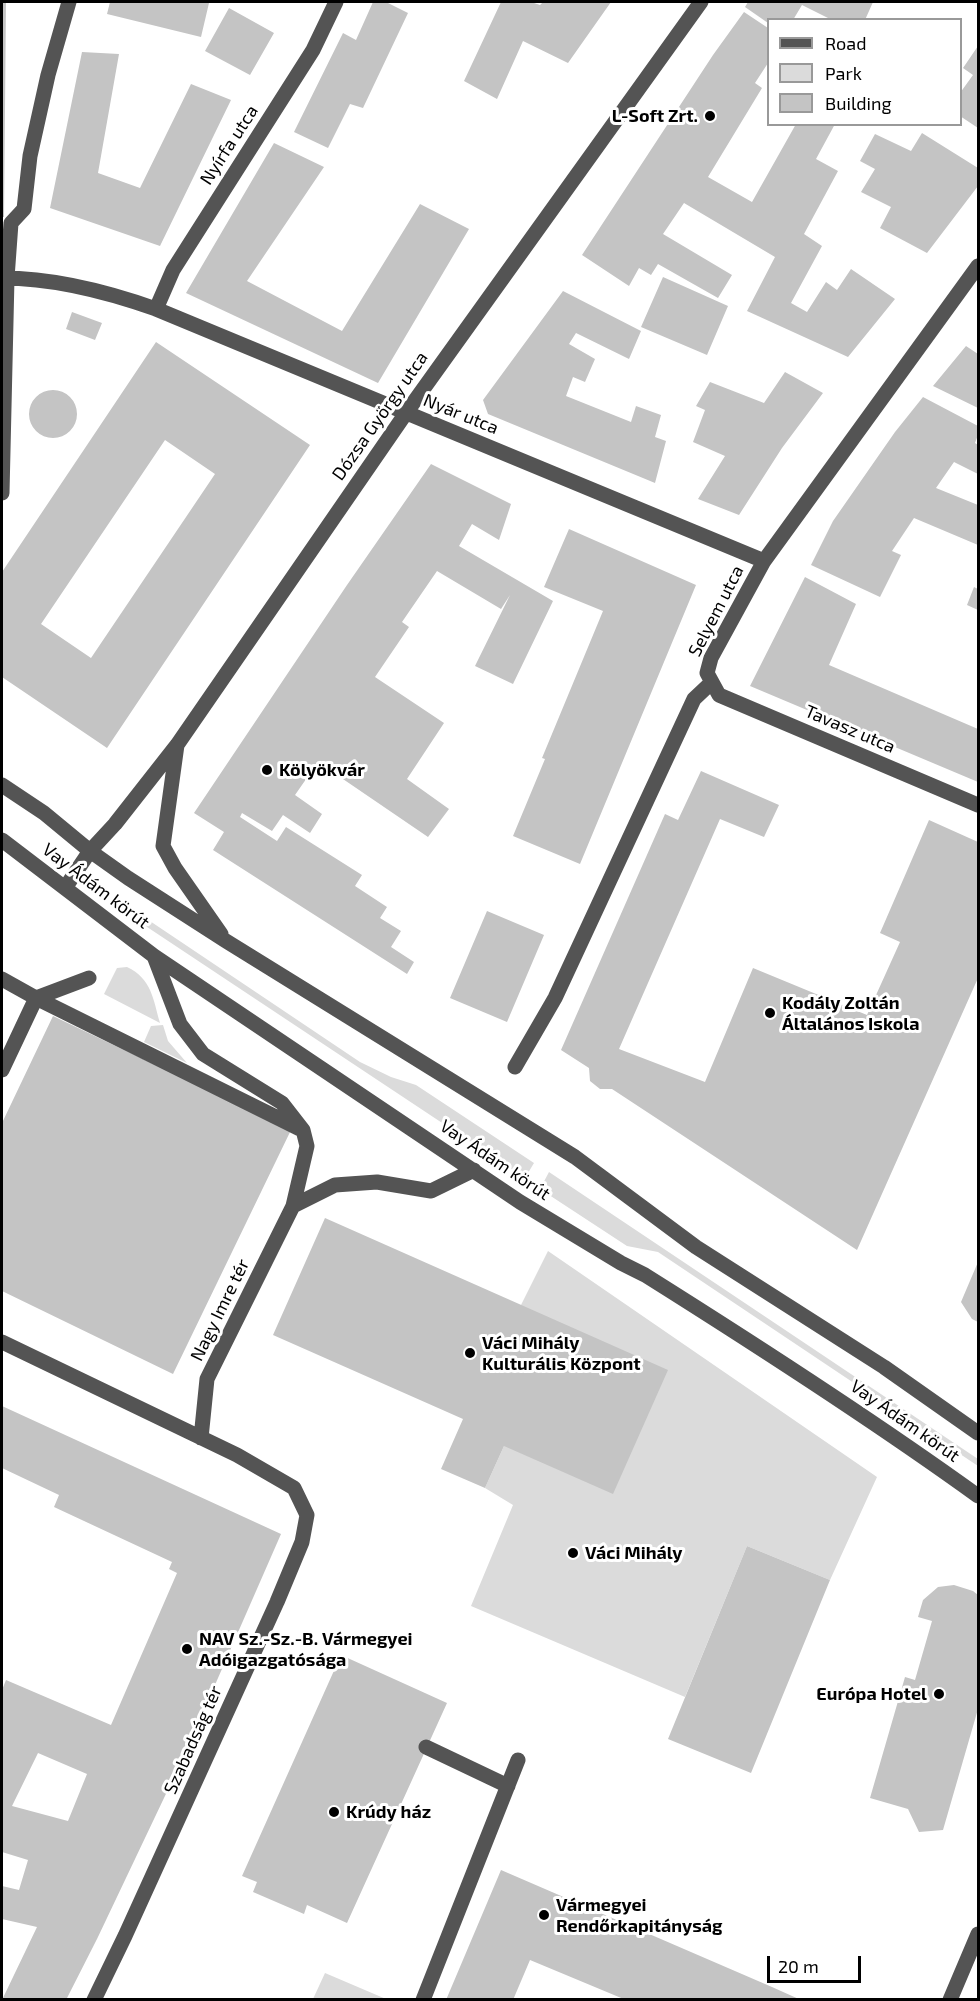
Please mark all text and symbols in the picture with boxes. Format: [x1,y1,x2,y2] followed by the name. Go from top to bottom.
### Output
[767,18,962,126] legend
[825,32,866,54] text: Road
[825,62,862,84] text: Park
[825,92,892,114] text: Building
[195,101,263,189] street label: Nyírfa utca
[612,105,698,127] place label: L-Soft Zrt.
[703,109,717,123] marker: L-Soft Zrt.
[328,348,432,484] street label: Dózsa György utca
[420,389,502,439] street label: Nyár utca
[684,562,748,660] street label: Selyem utca
[802,700,898,758] street label: Tavasz utca
[279,759,365,781] place label: Kölyökvár
[260,763,274,777] marker: Kölyökvár
[38,839,154,933] street label: Vay Ádám körút
[782,992,919,1034] place label: Kodály Zoltán Általános Iskola
[763,1006,777,1020] marker: Kodály Zoltán Általános Iskola
[436,1115,554,1205] street label: Vay Ádám körút
[186,1255,254,1365] street label: Nagy Imre tér
[482,1332,641,1374] place label: Váci Mihály Kulturális Központ
[463,1346,477,1360] marker: Váci Mihály Kulturális Központ
[846,1375,964,1467] street label: Vay Ádám körút
[585,1542,682,1564] place label: Váci Mihály
[566,1546,580,1560] marker: Váci Mihály
[199,1628,412,1670] place label: NAV Sz.-Sz.-B. Vármegyei Adóigazgatósága
[180,1642,194,1656] marker: NAV Sz.-Sz.-B. Vármegyei Adóigazgatósága
[159,1682,227,1798] street label: Szabadság tér
[816,1683,927,1705] place label: Európa Hotel
[932,1687,946,1701] marker: Európa Hotel
[346,1801,431,1823] place label: Krúdy ház
[327,1805,341,1819] marker: Krúdy ház
[556,1894,723,1936] place label: Vármegyei Rendőrkapitányság
[537,1908,551,1922] marker: Vármegyei Rendőrkapitányság
[770,1944,864,1982] scale bar
[778,1955,819,1977] text: 20 m

